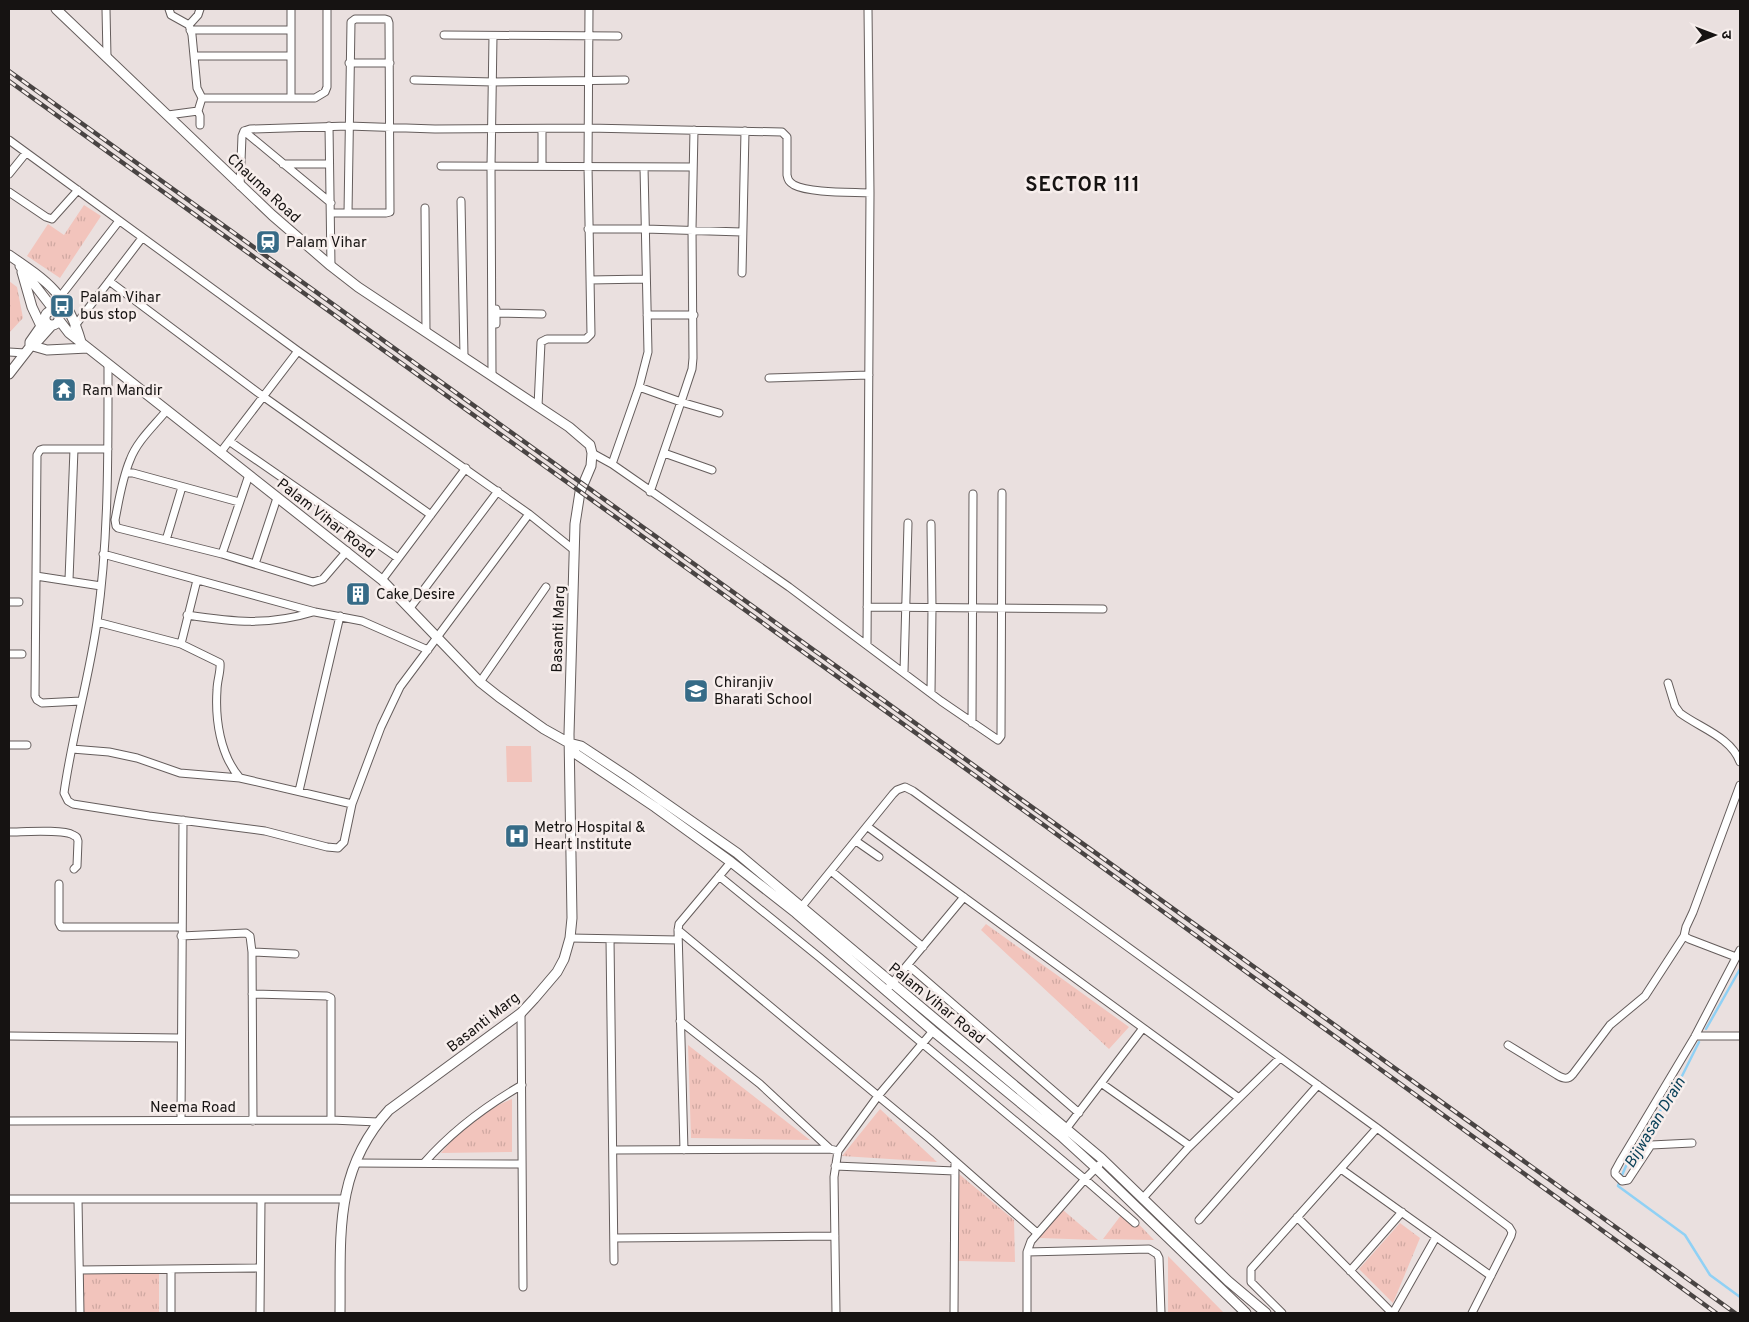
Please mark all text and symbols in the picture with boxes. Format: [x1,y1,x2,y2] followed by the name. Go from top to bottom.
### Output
[1689,10,1739,60] north arrow
[1717,31,1734,40] text: उ
[222,150,304,228] street label: Chauma Road
[1025,173,1141,199] district label: SECTOR 111
[255,229,281,255] station icon: Palam Vihar
[286,234,367,253] place label: Palam Vihar
[80,289,161,325] place label: Palam Vihar bus stop
[49,293,75,319] bus stop icon: Palam Vihar bus stop
[51,377,77,403] temple icon: Ram Mandir
[82,382,163,401] place label: Ram Mandir
[272,475,378,563] street label: Palam Vihar Road
[345,581,371,607] building icon: Cake Desire
[548,585,571,673] street label: Basanti Marg
[376,586,455,605] place label: Cake Desire
[714,674,812,710] place label: Chiranjiv Bharati School
[683,678,709,704] school or university icon: Chiranjiv Bharati School
[534,819,646,855] place label: Metro Hospital & Heart Institute
[504,823,530,849] hospital icon: Metro Hospital & Heart Institute
[884,959,988,1049] street label: Palam Vihar Road
[444,989,524,1058] street label: Basanti Marg
[1621,1074,1691,1172] water label: Bijwasan Drain
[150,1099,236,1118] street label: Neema Road

